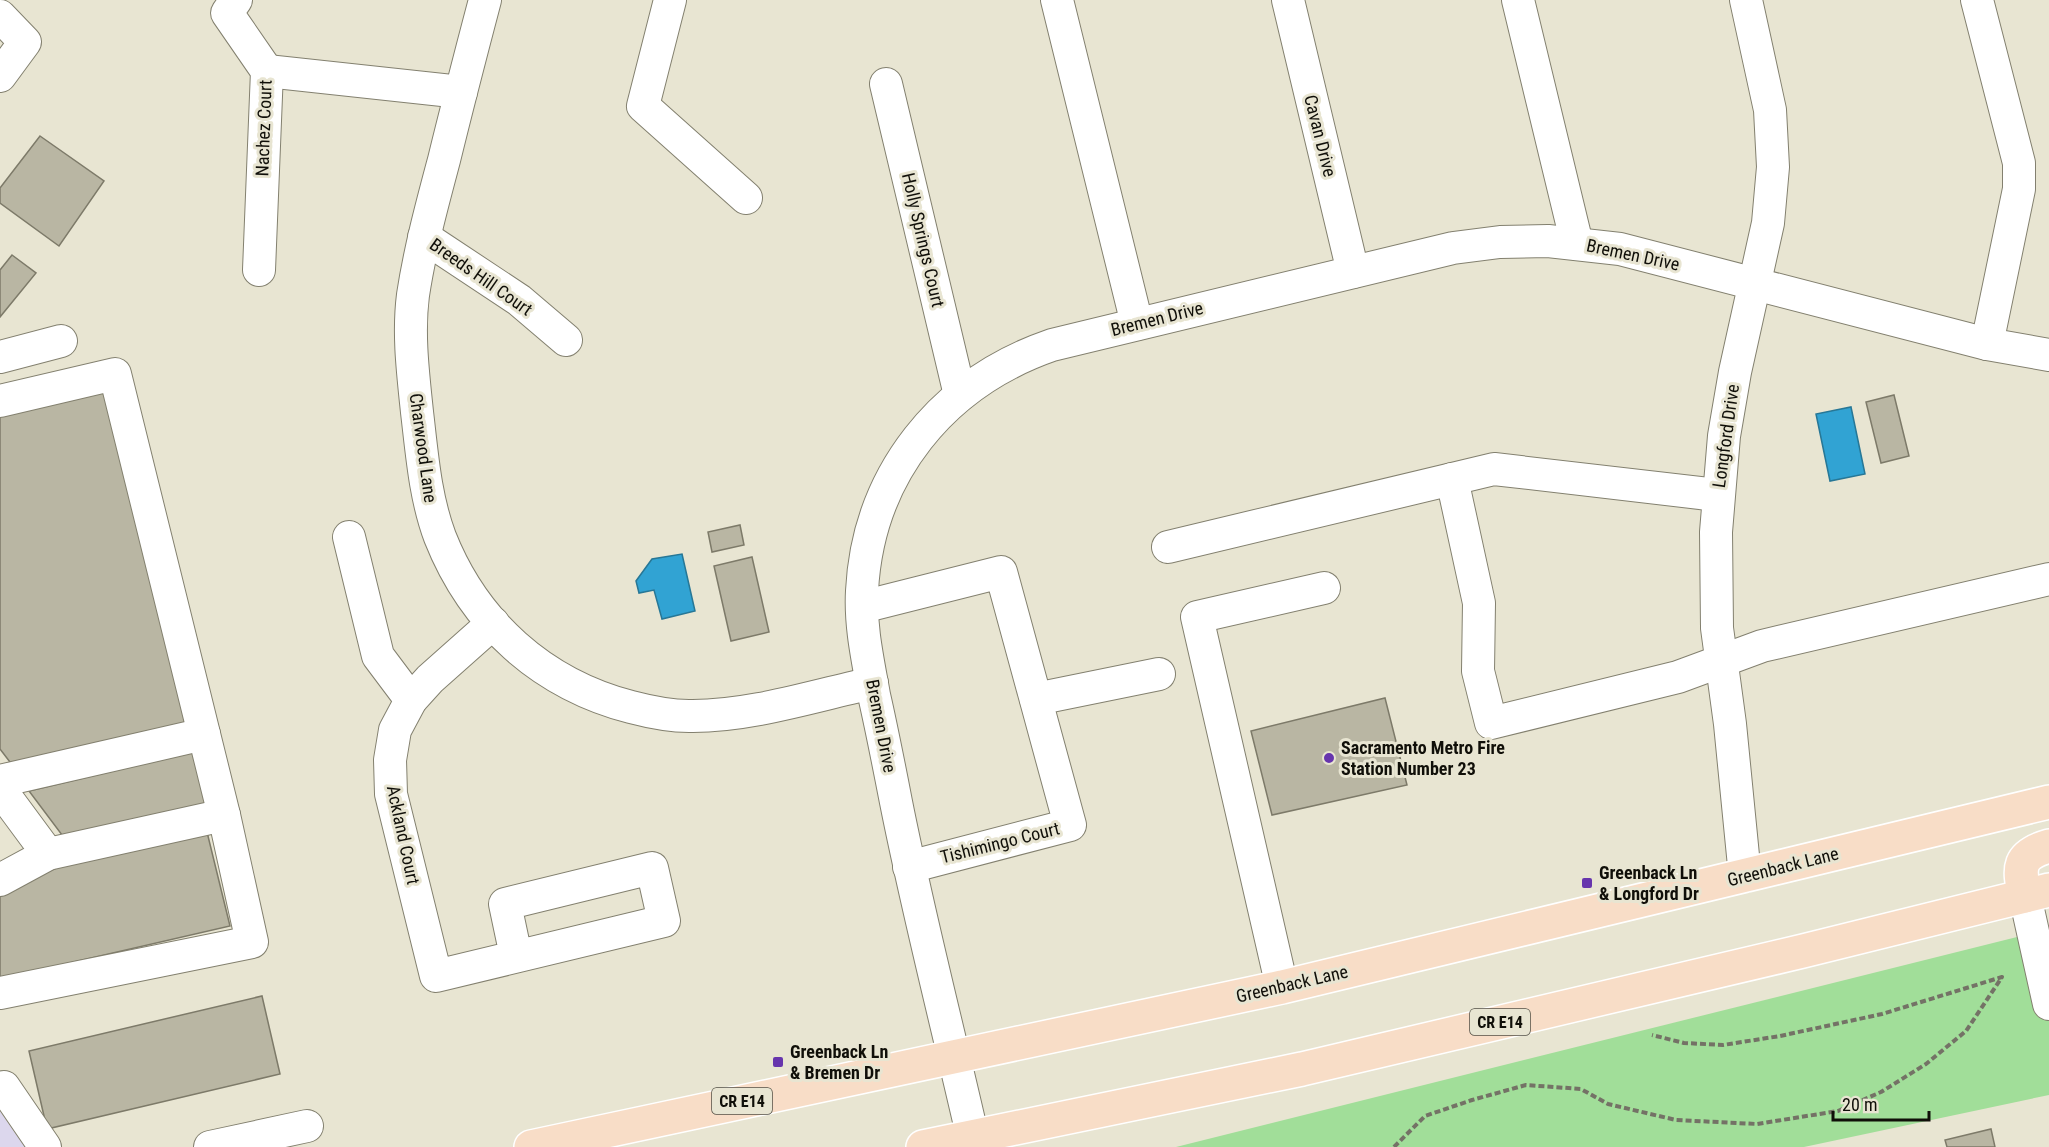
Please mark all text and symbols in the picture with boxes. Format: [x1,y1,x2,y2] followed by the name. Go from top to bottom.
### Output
[251,79,276,177] street label: Nachez Court
[1300,93,1341,179] street label: Cavan Drive
[898,171,949,309] street label: Holly Springs Court
[426,234,537,320] street label: Breeds Hill Court
[1585,234,1681,275] street label: Bremen Drive
[1109,297,1205,340] street label: Bremen Drive
[1708,383,1743,489] street label: Longford Drive
[405,392,442,504] street label: Charwood Lane
[862,678,901,774] street label: Bremen Drive
[1341,737,1505,779] place label: Sacramento Metro Fire Station Number 23
[1322,751,1336,765] marker: Sacramento Metro Fire Station Number 23
[383,784,424,886] street label: Ackland Court
[938,818,1062,867] street label: Tishimingo Court
[1725,843,1841,890] street label: Greenback Lane
[1599,862,1699,904] place label: Greenback Ln & Longford Dr
[1580,876,1594,890] marker: Greenback Ln & Longford Dr
[1234,960,1350,1007] street label: Greenback Lane
[1470,1009,1530,1035] road number: CR E14
[790,1041,888,1083] place label: Greenback Ln & Bremen Dr
[771,1055,785,1069] marker: Greenback Ln & Bremen Dr
[1833,1084,1929,1122] scale bar
[712,1088,772,1114] road number: CR E14
[1842,1094,1877,1115] text: 20 m

